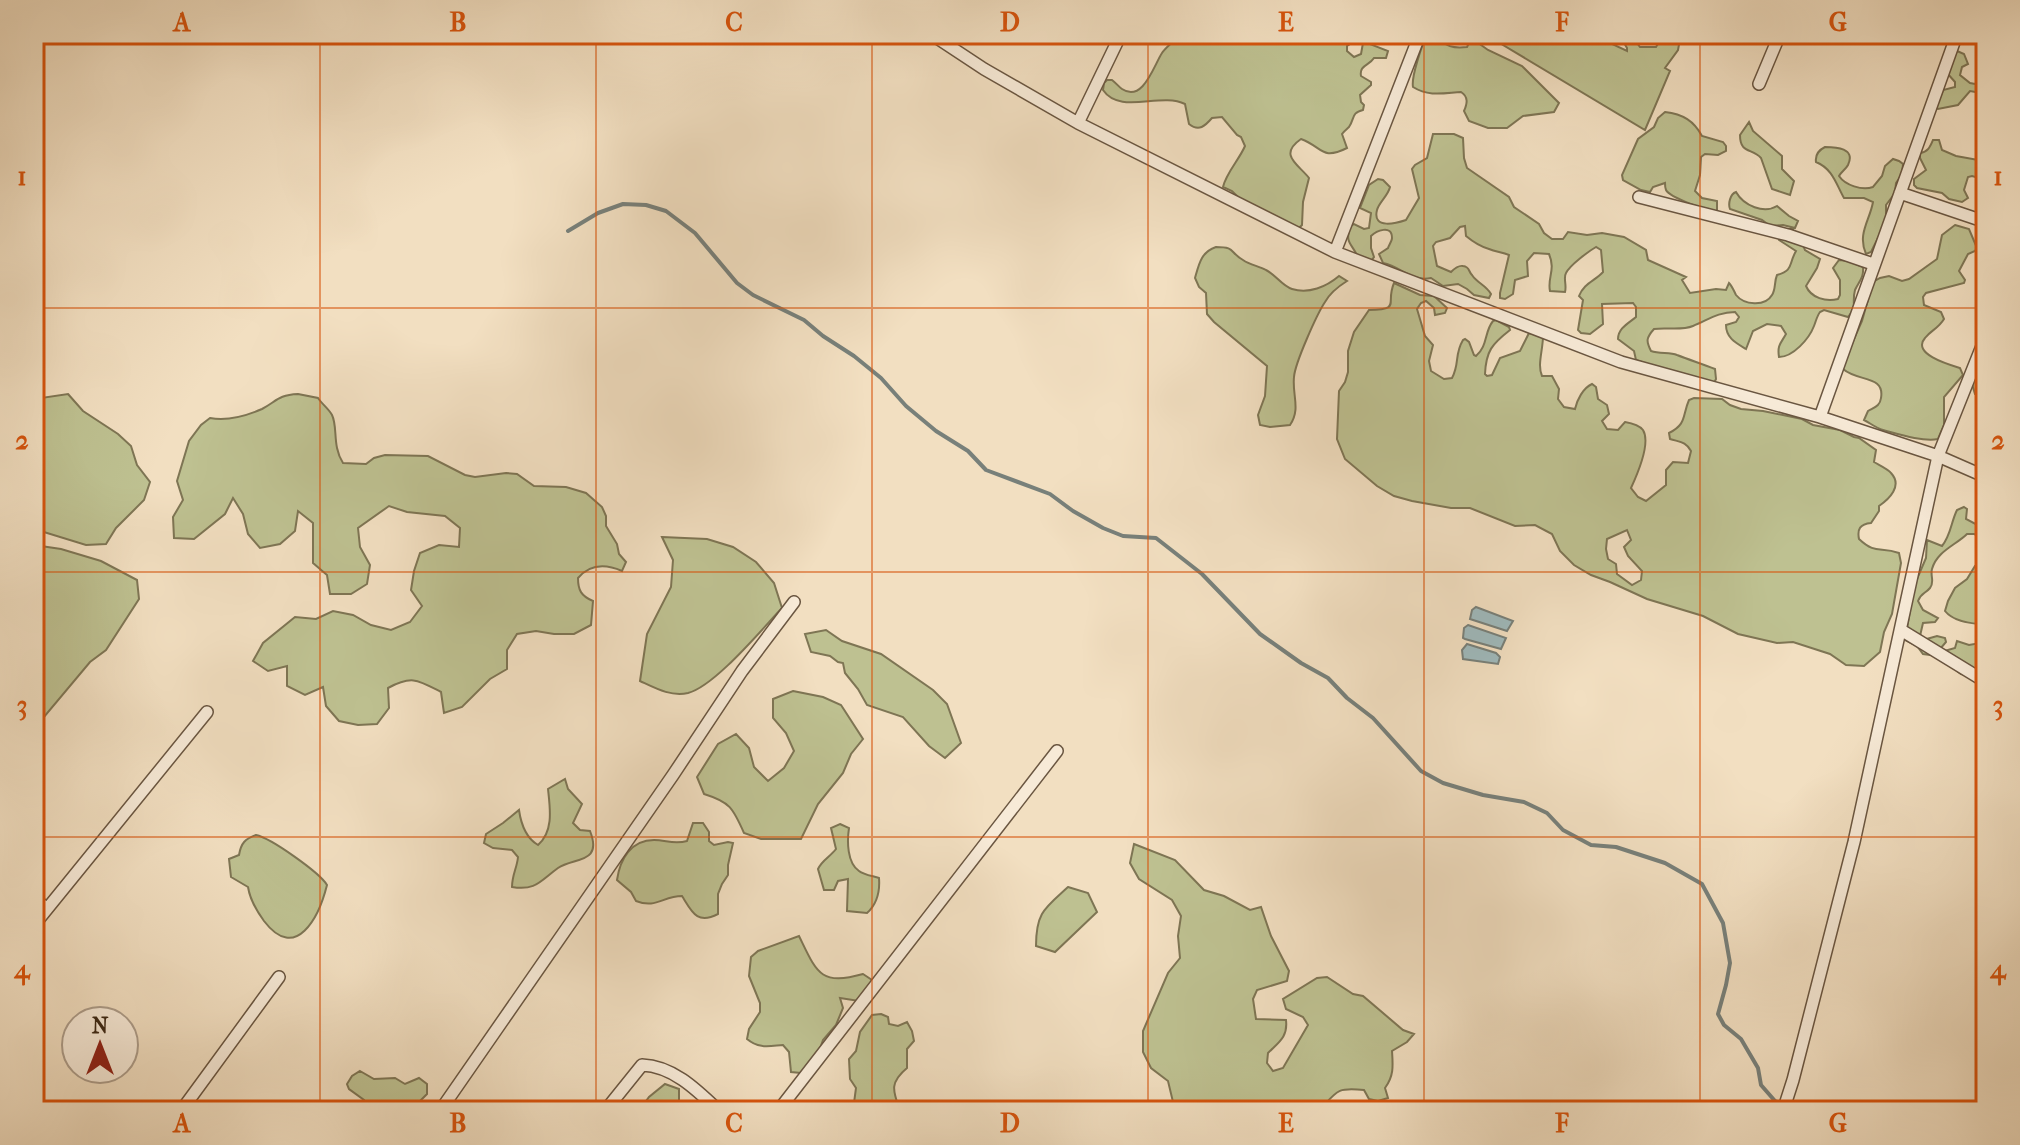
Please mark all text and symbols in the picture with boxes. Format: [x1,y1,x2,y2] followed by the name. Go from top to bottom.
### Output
[172,7,192,38] text: A
[450,7,467,38] text: B
[725,7,743,38] text: C
[1000,7,1020,38] text: D
[1278,7,1294,38] text: E
[1554,7,1569,38] text: F
[1829,7,1847,38] text: G
[17,161,27,192] text: 1
[1993,161,2003,192] text: 1
[15,425,29,456] text: 2
[1991,425,2005,456] text: 2
[17,690,27,721] text: 3
[1993,690,2003,721] text: 3
[13,954,31,986] text: 4
[1989,954,2007,986] text: 4
[60,1005,140,1085] north arrow
[92,1013,109,1039] text: N
[172,1108,192,1139] text: A
[450,1108,467,1139] text: B
[725,1108,743,1139] text: C
[1000,1108,1020,1139] text: D
[1278,1108,1294,1139] text: E
[1554,1108,1569,1139] text: F
[1829,1108,1847,1139] text: G

